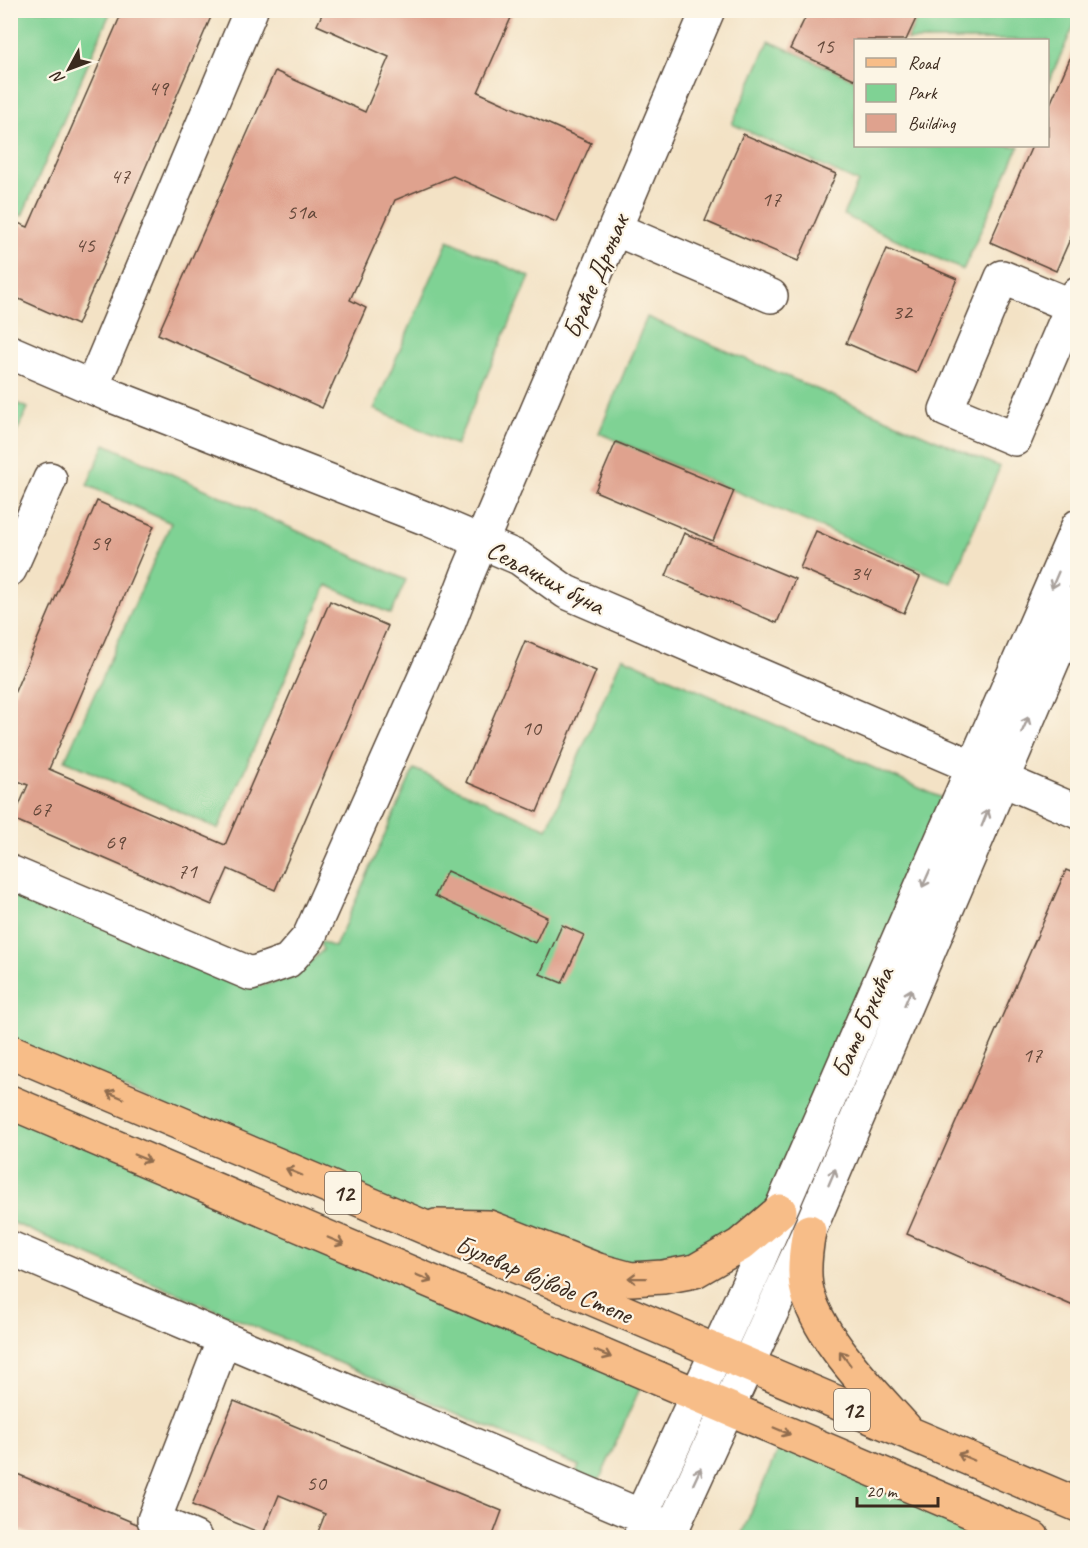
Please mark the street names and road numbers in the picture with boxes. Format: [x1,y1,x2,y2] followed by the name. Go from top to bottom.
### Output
[555,207,637,343] street label: Браће Дроњак
[481,533,612,623] street label: Сељачких буна
[824,960,902,1083] street label: Бате Бркића
[325,1172,361,1214] road number: 12
[451,1227,639,1332] street label: Булевар војводе Степе
[834,1389,870,1431] road number: 12

